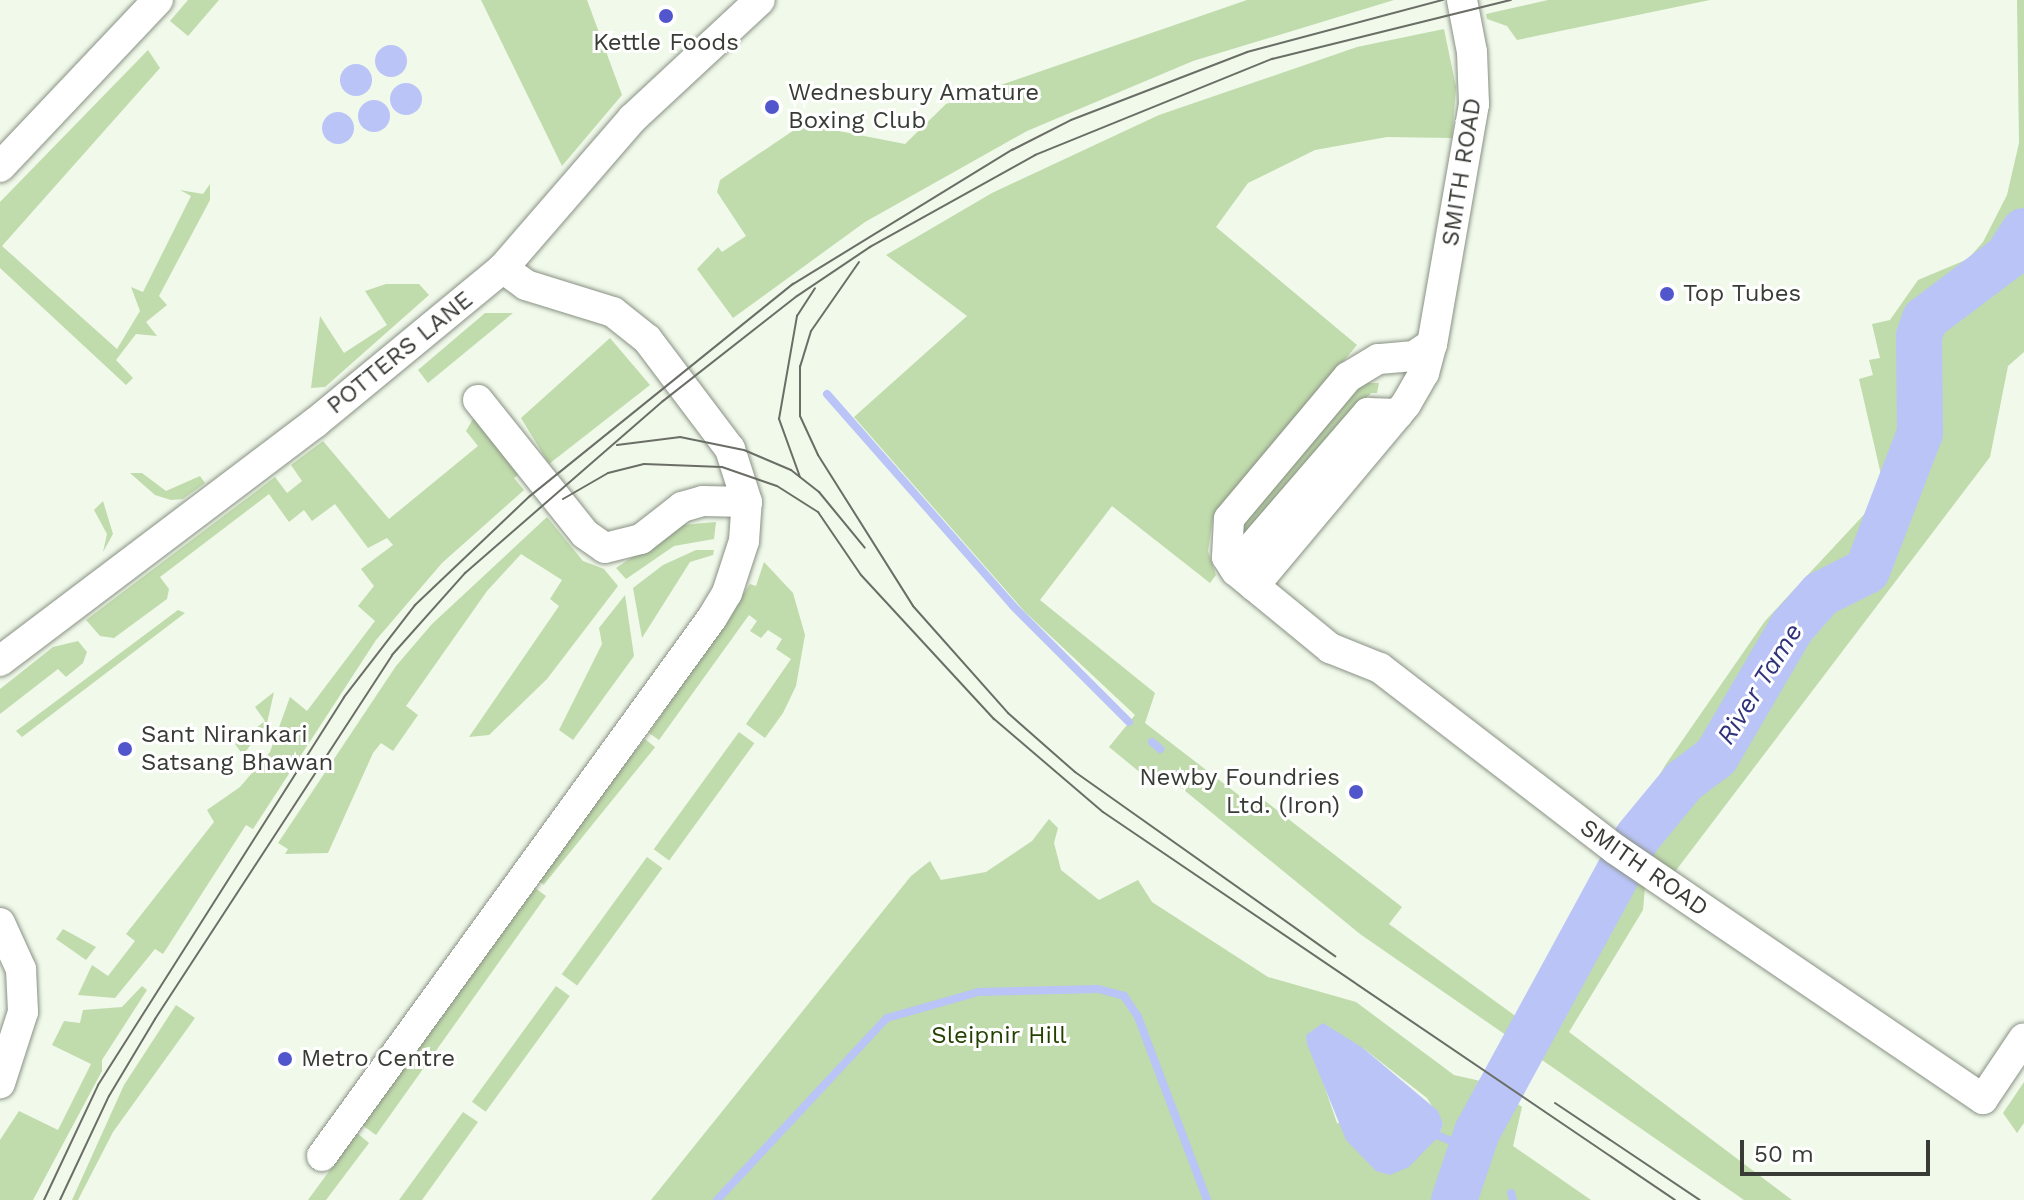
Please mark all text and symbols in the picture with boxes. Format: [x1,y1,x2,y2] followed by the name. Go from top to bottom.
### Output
[657,7,675,25] marker: Kettle Foods
[593,29,739,57] place label: Kettle Foods
[788,79,1041,135] place label: Wednesbury Amature Boxing Club
[1436,96,1488,248] street label: SMITH ROAD
[763,98,781,116] marker: Wednesbury Amature Boxing Club
[1683,280,1802,308] place label: Top Tubes
[321,285,479,421] street label: POTTERS LANE
[1658,285,1676,303] marker: Top Tubes
[1710,617,1810,751] water label: River Tame
[141,721,333,777] place label: Sant Nirankari Satsang Bhawan
[116,740,134,758] marker: Sant Nirankari Satsang Bhawan
[1139,764,1340,820] place label: Newby Foundries Ltd. (Iron)
[1347,783,1365,801] marker: Newby Foundries Ltd. (Iron)
[1574,813,1714,923] street label: SMITH ROAD
[931,1022,1067,1050] park label: Sleipnir Hill
[301,1045,455,1073] place label: Metro Centre
[276,1050,294,1068] marker: Metro Centre
[1744,1124,1934,1174] scale bar
[1754,1140,1814,1168] text: 50 m

